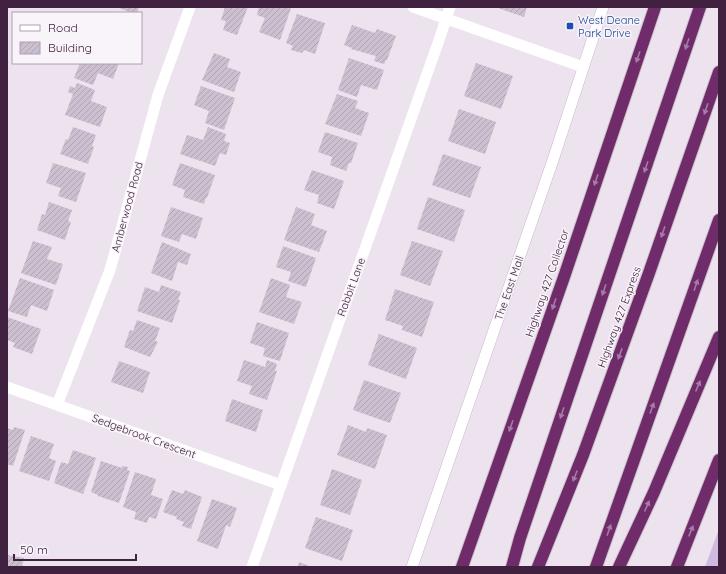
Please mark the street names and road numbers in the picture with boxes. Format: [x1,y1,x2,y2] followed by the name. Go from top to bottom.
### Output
[108,160,146,254] street label: Amberwood Road
[522,226,572,339] street label: Highway 427 Collector
[491,254,527,322] street label: The East Mall
[334,256,368,318] street label: Rabbit Lane
[594,264,644,370] street label: Highway 427 Express
[90,411,198,461] street label: Sedgebrook Crescent

